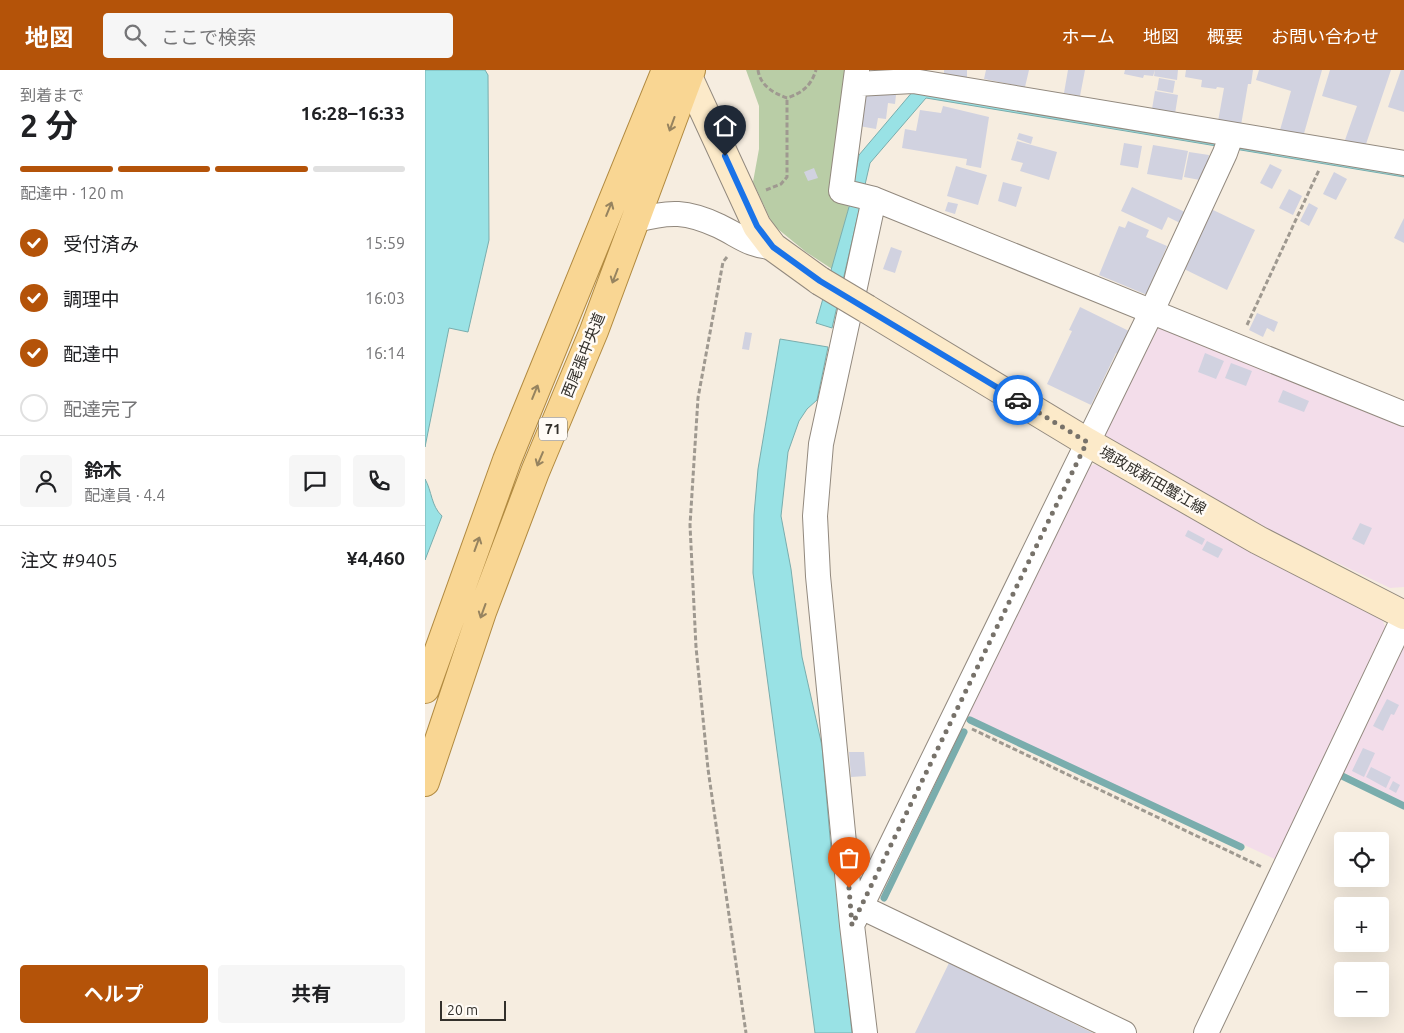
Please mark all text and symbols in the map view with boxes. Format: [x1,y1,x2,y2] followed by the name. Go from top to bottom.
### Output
[103,13,453,58] search box
[121,21,149,49] icon: search
[25,24,73,51] text: 地図
[161,26,256,48] text: ここで検索
[1062,26,1115,46] text: ホーム
[1143,26,1179,46] text: 地図
[1207,26,1243,46] text: 概要
[1271,26,1379,46] text: お問い合わせ
[20,86,84,104] text: 到着まで
[300,102,405,124] text: 16:28–16:33
[704,105,746,156] pin
[20,107,78,143] text: 2 分
[711,112,739,140] icon: home
[667,116,676,131] one-way arrow
[20,184,124,202] text: 配達中 · 120 m
[605,202,615,217] one-way arrow
[20,229,48,257] icon: check
[63,233,139,255] text: 受付済み
[365,234,405,252] text: 15:59
[610,268,619,283] one-way arrow
[20,284,48,312] icon: check
[63,288,120,310] text: 調理中
[365,289,405,307] text: 16:03
[558,310,608,400] street label: 西尾張中央道
[20,339,48,367] icon: check
[63,343,120,365] text: 配達中
[365,344,405,362] text: 16:14
[993,375,1043,425] courier
[531,385,540,400] one-way arrow
[1004,386,1032,414] icon: car
[63,398,139,420] text: 配達完了
[539,418,567,440] road number: 71
[1097,443,1209,517] street label: 境政成新田蟹江線
[535,451,545,466] one-way arrow
[20,455,72,507] button: person
[289,455,341,507] button: chat
[353,455,405,507] button: phone
[84,459,122,481] text: 鈴木
[84,486,165,504] text: 配達員 · 4.4
[473,537,482,552] one-way arrow
[347,547,405,569] text: ¥4,460
[20,549,118,571] text: 注文 #9405
[478,603,487,618] one-way arrow
[1334,832,1389,1017] map controls
[1334,832,1389,887] button: locate
[828,837,870,888] pin
[835,844,863,872] icon: bag
[1334,897,1389,952] button: +
[1334,962,1389,1017] button: −
[20,965,208,1023] button: ヘルプ
[218,965,405,1023] button: 共有
[440,998,506,1021] scale bar
[447,1002,478,1018] text: 20 m

